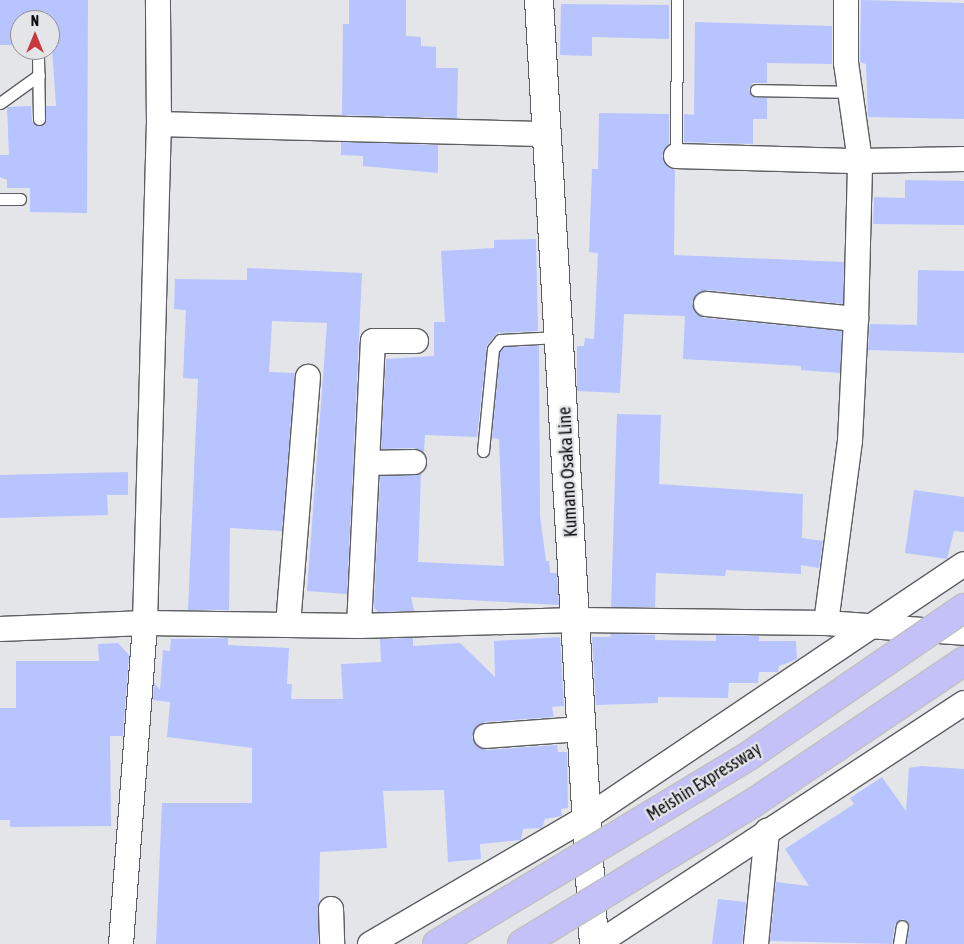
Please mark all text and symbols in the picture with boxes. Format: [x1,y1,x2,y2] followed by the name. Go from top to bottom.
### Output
[10,10,60,60] north arrow
[31,13,39,29] text: N
[554,406,582,538] street label: Kumano Osaka Line
[643,738,765,826] street label: Meishin Expressway

